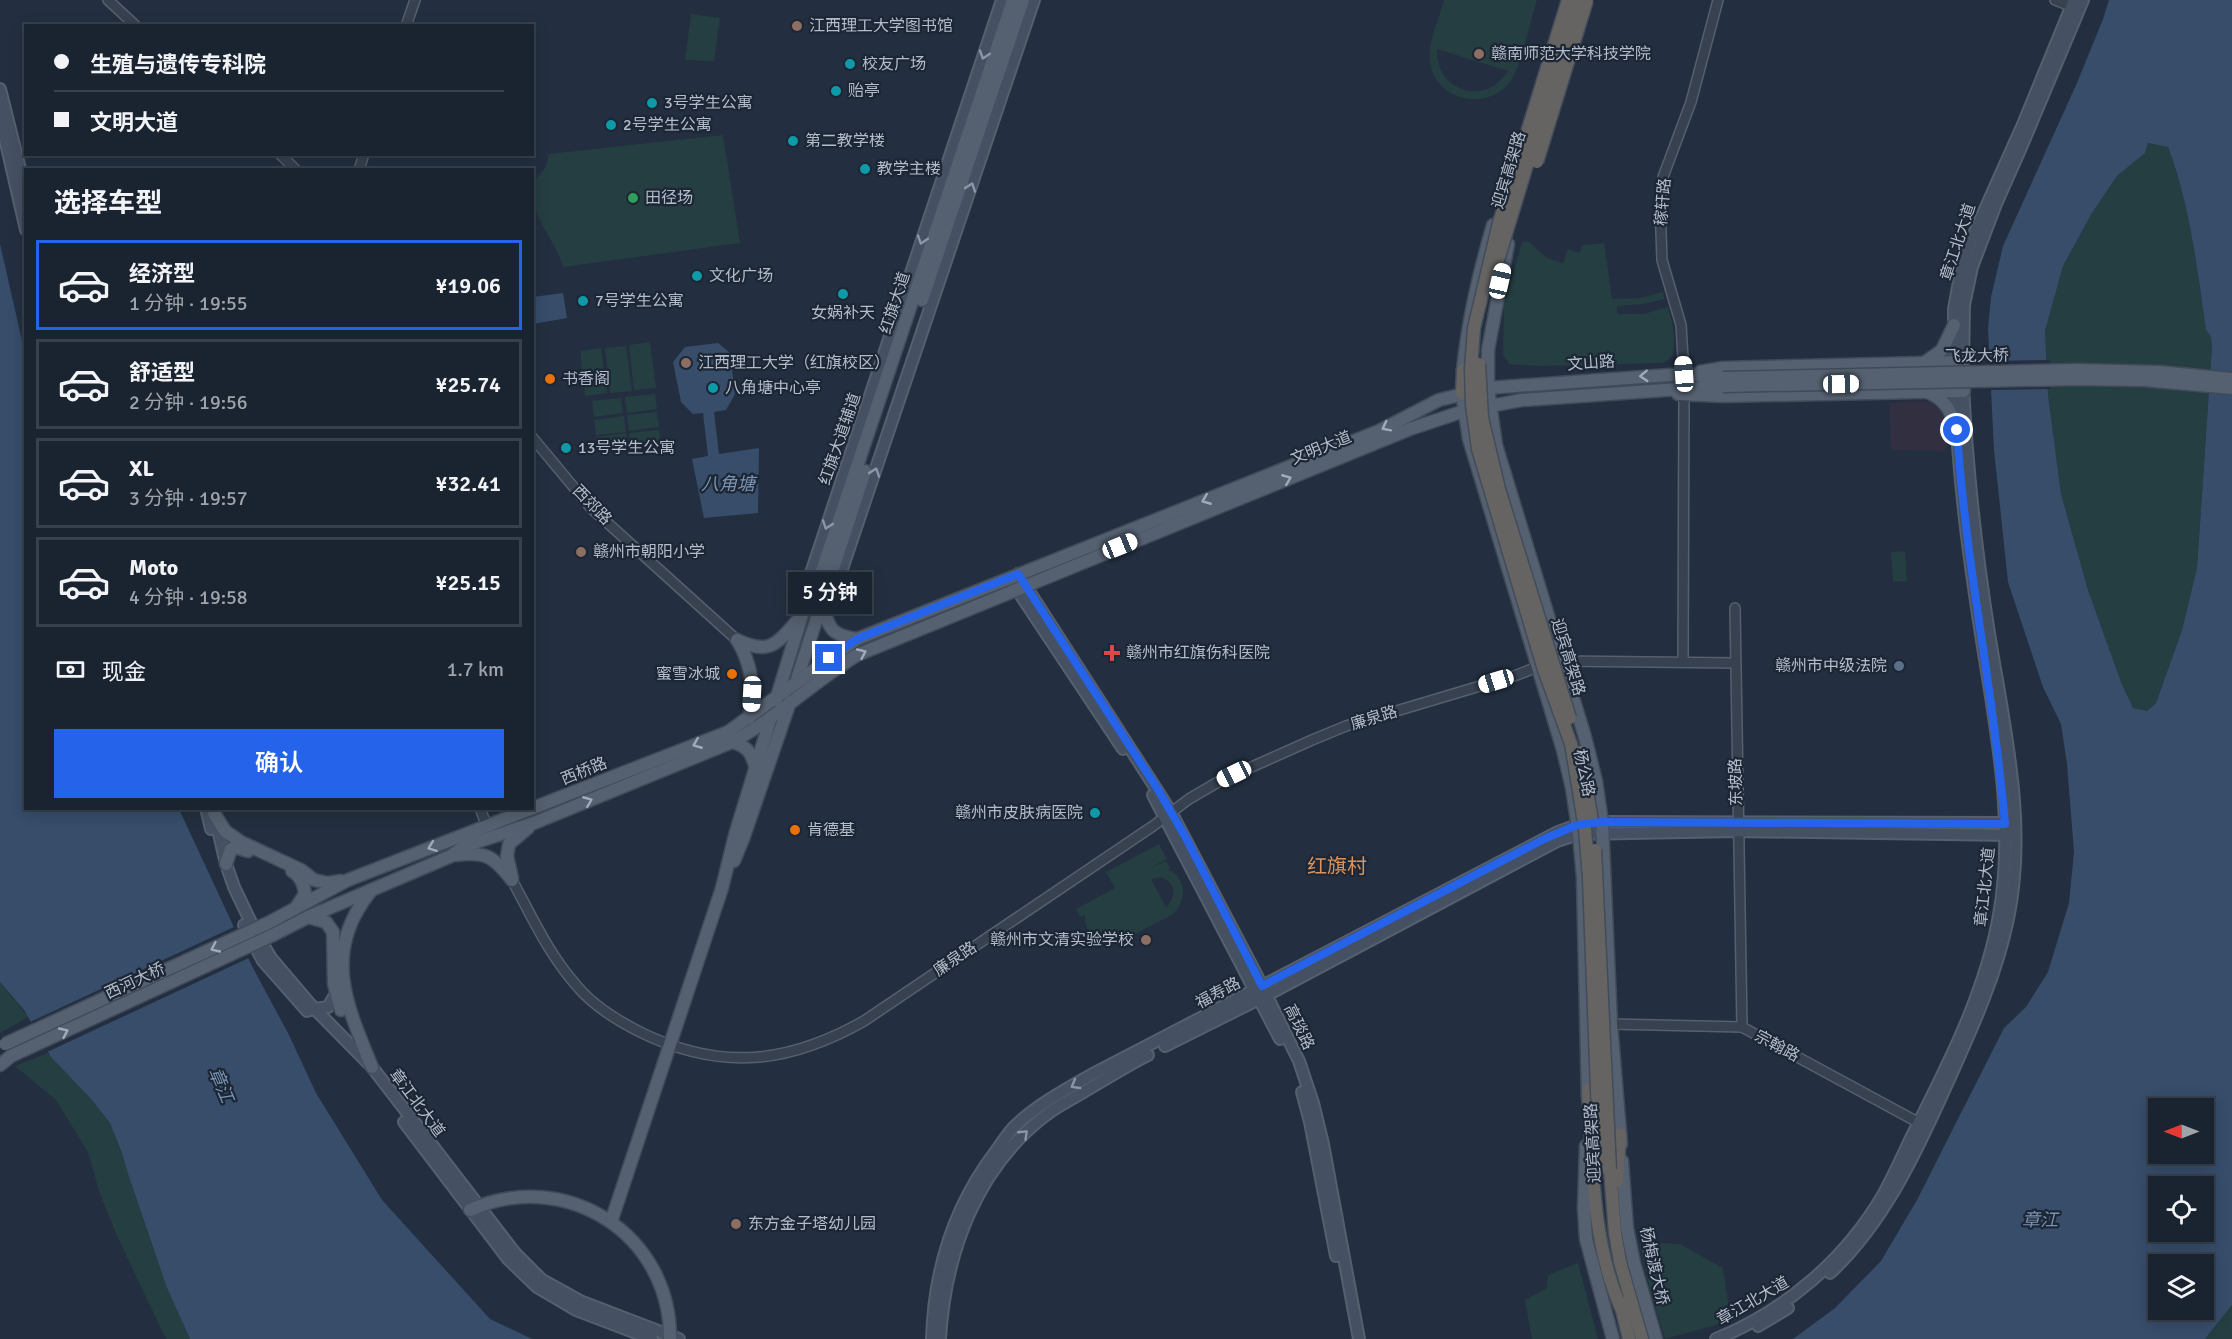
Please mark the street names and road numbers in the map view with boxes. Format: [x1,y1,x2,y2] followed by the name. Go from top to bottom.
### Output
[1488,129,1530,211] street label: 迎宾高架路
[1651,177,1675,227] street label: 稼轩路
[1936,201,1980,283] street label: 章江北大道
[876,269,914,337] street label: 红旗大道
[1945,345,2009,367] street label: 飞龙大桥
[1566,351,1616,375] street label: 文山路
[815,390,865,488] street label: 红旗大道辅道
[1288,427,1354,469] street label: 文明大道
[568,481,616,529] street label: 西郊路
[1547,616,1589,698] street label: 迎宾高架路
[1348,701,1400,735] street label: 廉泉路
[1569,747,1599,799] street label: 杨公路
[558,753,610,789] street label: 西桥路
[1726,758,1746,806] street label: 东坡路
[1971,846,1999,928] street label: 章江北大道
[930,937,980,981] street label: 廉泉路
[102,958,168,1004] street label: 西河大桥
[1192,973,1244,1013] street label: 福寿路
[1279,1001,1319,1053] street label: 高琰路
[1751,1026,1803,1066] street label: 宗翰路
[385,1065,449,1141] street label: 章江北大道
[1581,1103,1605,1183] street label: 迎宾高架路
[1635,1225,1673,1307] street label: 杨梅渡大桥
[1713,1272,1793,1330] street label: 章江北大道

